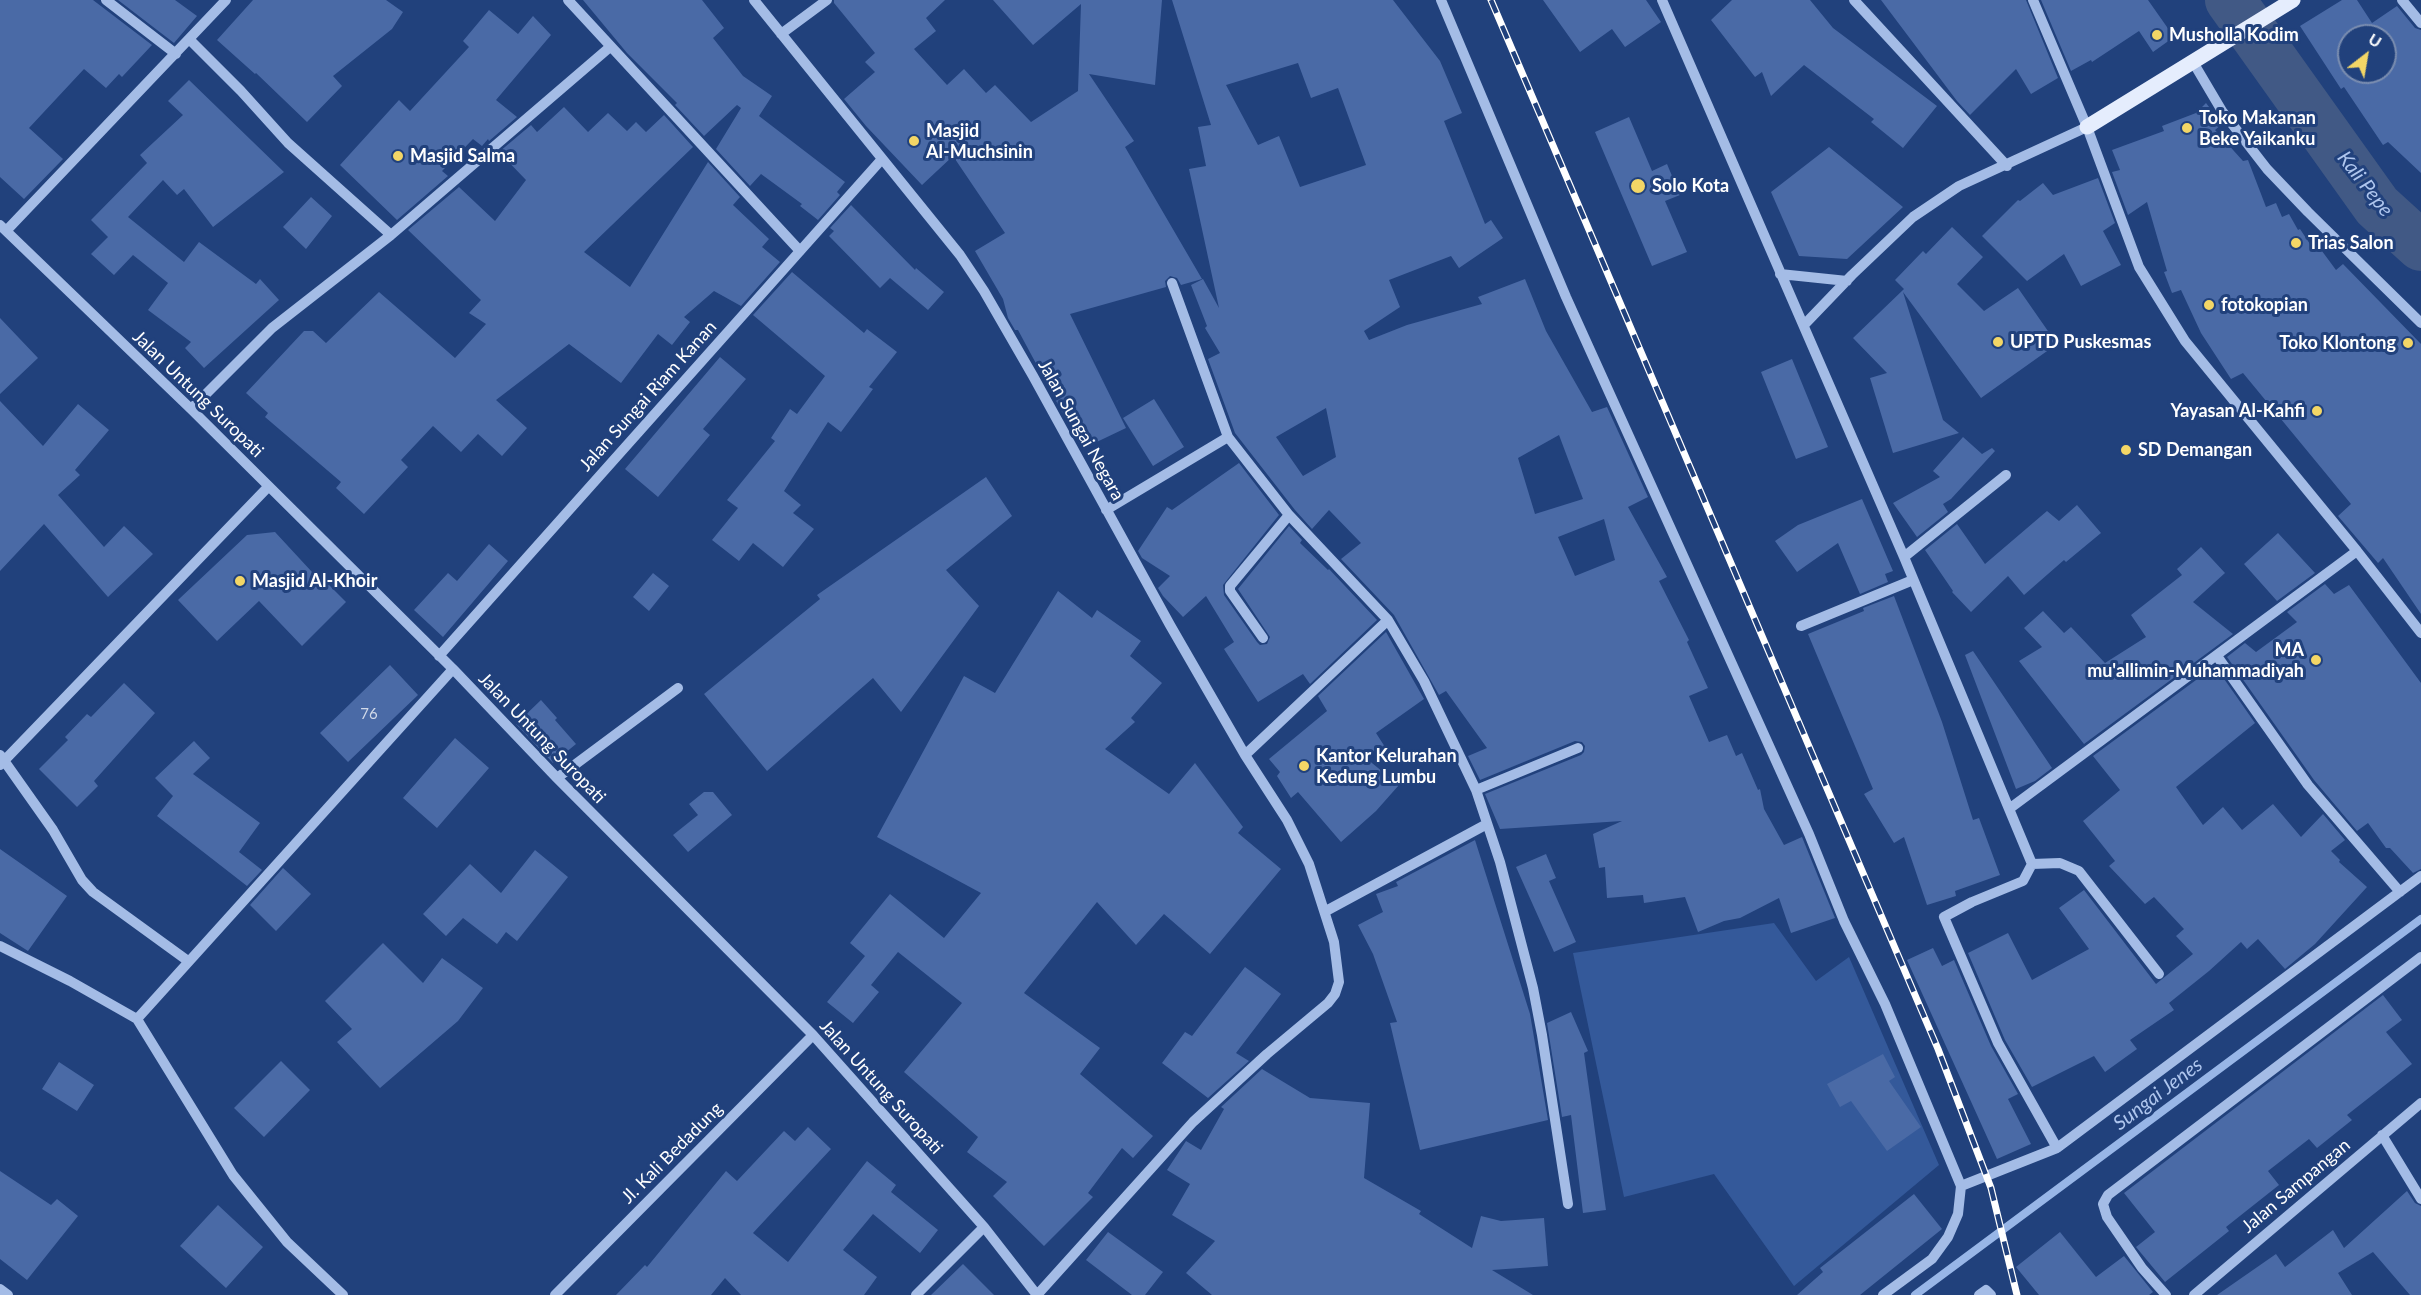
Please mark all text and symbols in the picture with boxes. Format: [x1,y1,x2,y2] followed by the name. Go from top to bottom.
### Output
[2169,24,2299,46] place label: Musholla Kodim
[2337,24,2397,84] north arrow
[2150,28,2164,42] marker: Musholla Kodim
[2366,29,2385,51] text: U
[2199,107,2316,150] place label: Toko Makanan Beke Yaikanku
[926,120,1033,162] place label: Masjid Al-Muchsinin
[2180,121,2194,135] marker: Toko Makanan Beke Yaikanku
[907,134,921,148] marker: Masjid Al-Muchsinin
[410,145,515,167] place label: Masjid Salma
[2332,147,2398,221] water label: Kali Pepe
[391,149,405,163] marker: Masjid Salma
[1652,175,1729,197] place label: Solo Kota
[1629,177,1647,195] marker: Solo Kota
[2308,232,2394,254] place label: Trias Salon
[2289,236,2303,250] marker: Trias Salon
[2221,294,2308,316] place label: fotokopian
[2202,298,2216,312] marker: fotokopian
[575,316,721,476] street label: Jalan Sungai Riam Kanan
[128,326,268,462] street label: Jalan Untung Suropati
[2010,331,2151,353] place label: UPTD Puskesmas
[2279,332,2396,354] place label: Toko Klontong
[1991,335,2005,349] marker: UPTD Puskesmas
[2401,336,2415,350] marker: Toko Klontong
[1033,356,1129,504] street label: Jalan Sungai Negara
[2171,400,2305,422] place label: Yayasan Al-Kahfi
[2310,404,2324,418] marker: Yayasan Al-Kahfi
[2138,439,2252,461] place label: SD Demangan
[2119,443,2133,457] marker: SD Demangan
[252,570,377,592] place label: Masjid Al-Khoir
[233,574,247,588] marker: Masjid Al-Khoir
[2087,639,2304,682] place label: MA mu'allimin-Muhammadiyah
[2309,653,2323,667] marker: MA mu'allimin-Muhammadiyah
[474,668,610,808] street label: Jalan Untung Suropati
[360,705,378,723] house number: 76
[1316,745,1457,788] place label: Kantor Kelurahan Kedung Lumbu
[1297,759,1311,773] marker: Kantor Kelurahan Kedung Lumbu
[815,1015,947,1159] street label: Jalan Untung Suropati
[2109,1053,2207,1135] water label: Sungai Jenes
[617,1098,727,1208] street label: Jl. Kali Bedadung
[2237,1134,2355,1238] street label: Jalan Sampangan

